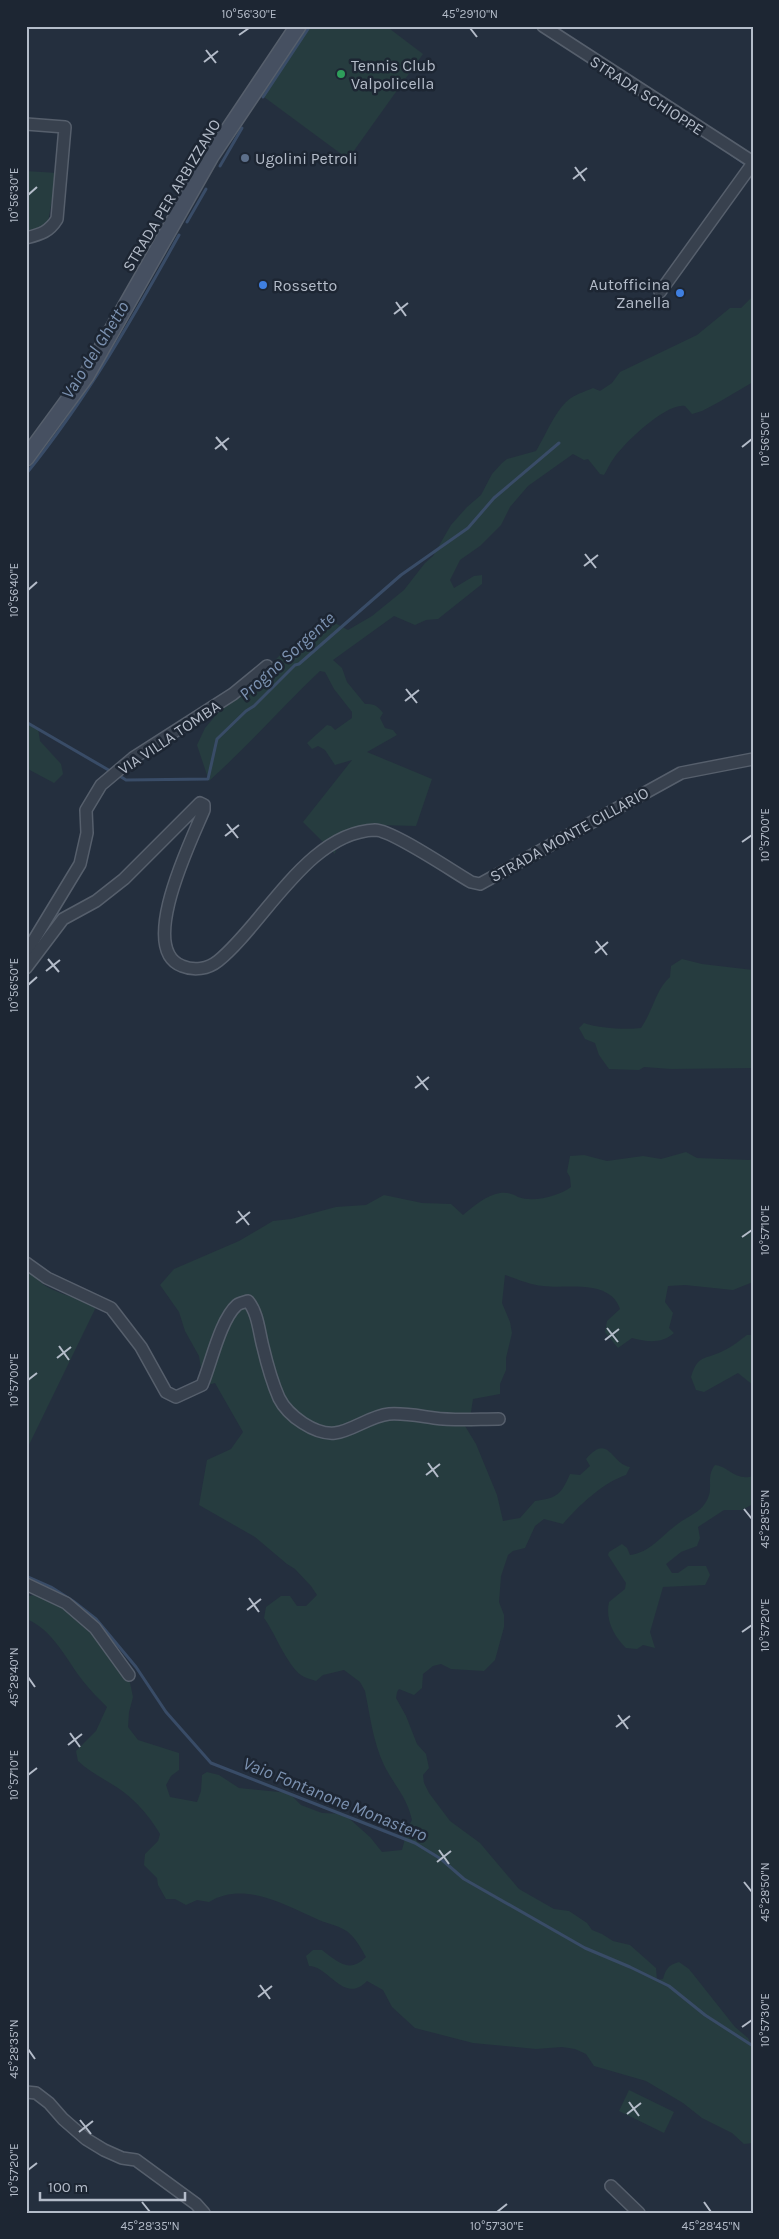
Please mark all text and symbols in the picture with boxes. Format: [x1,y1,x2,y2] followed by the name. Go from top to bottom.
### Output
[221,7,277,21] text: 10°56'30"E
[442,7,498,21] text: 45°29'10"N
[586,52,707,139] street label: STRADA SCHIOPPE
[351,56,436,93] place label: Tennis Club Valpolicella
[335,68,347,80] marker: Tennis Club Valpolicella
[118,116,225,275] street label: STRADA PER ARBIZZANO
[255,149,358,168] place label: Ugolini Petroli
[239,152,251,164] marker: Ugolini Petroli
[7,167,21,223] text: 10°56'30"E
[589,275,670,312] place label: Autofficina Zanella
[273,276,337,295] place label: Rossetto
[257,279,269,291] marker: Rossetto
[674,287,686,299] marker: Autofficina Zanella
[56,297,134,403] water label: Vaio del Ghetto
[758,412,772,466] text: 10°56'50"E
[7,563,21,617] text: 10°56'40"E
[234,607,340,705] water label: Progno Sorgente
[115,696,224,779] street label: VIA VILLA TOMBA
[486,783,652,886] street label: STRADA MONTE CILLARIO
[758,808,772,862] text: 10°57'00"E
[7,958,21,1012] text: 10°56'50"E
[758,1205,772,1255] text: 10°57'10"E
[7,1353,21,1407] text: 10°57'00"E
[758,1490,772,1548] text: 45°28'55"N
[758,1598,772,1652] text: 10°57'20"E
[7,1647,21,1707] text: 45°28'40"N
[7,1750,21,1800] text: 10°57'10"E
[240,1752,431,1846] water label: Vaio Fontanone Monastero
[758,1862,772,1922] text: 45°28'50"N
[758,1993,772,2047] text: 10°57'30"E
[7,2019,21,2079] text: 45°28'35"N
[7,2143,21,2197] text: 10°57'20"E
[40,2169,185,2201] scale bar
[48,2178,88,2196] text: 100 m
[120,2219,180,2233] text: 45°28'35"N
[470,2219,524,2233] text: 10°57'30"E
[682,2219,740,2233] text: 45°28'45"N

